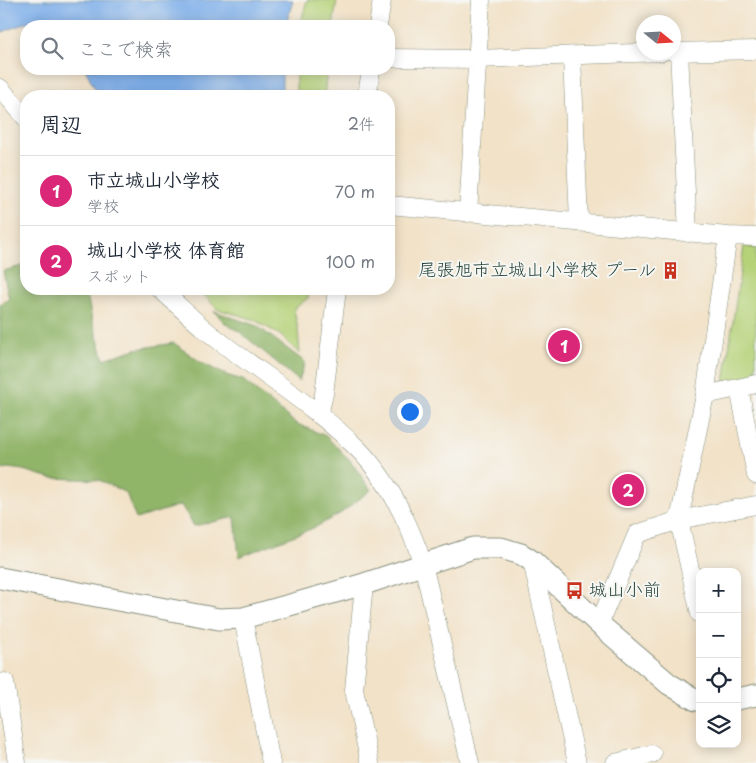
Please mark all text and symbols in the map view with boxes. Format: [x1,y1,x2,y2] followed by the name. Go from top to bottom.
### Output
[636,15,681,60] north arrow
[20,20,395,75] search box
[38,34,66,62] icon: search
[78,34,173,62] text: ここで検索
[40,107,82,139] text: 周辺
[348,111,375,135] text: 2件
[87,165,220,193] text: 市立城山小学校
[52,179,60,203] text: 1
[335,179,375,203] text: 70 m
[87,193,119,217] text: 学校
[87,235,245,263] text: 城山小学校 体育館
[50,249,62,273] text: 2
[326,249,375,273] text: 100 m
[418,255,656,282] place label: 尾張旭市立城山小学校 プール
[660,260,680,280] building icon: 尾張旭市立城山小学校 プール
[87,263,151,287] text: スポット
[548,327,580,365] pin: 1
[397,399,423,425] your location
[612,471,644,509] pin: 2
[696,568,741,748] map controls
[696,568,741,613] button: +
[589,575,661,602] place label: 城山小前
[565,580,585,600] bus stop icon: 城山小前
[696,613,741,658] button: −
[696,658,741,703] button: locate
[696,703,741,748] button: layers

